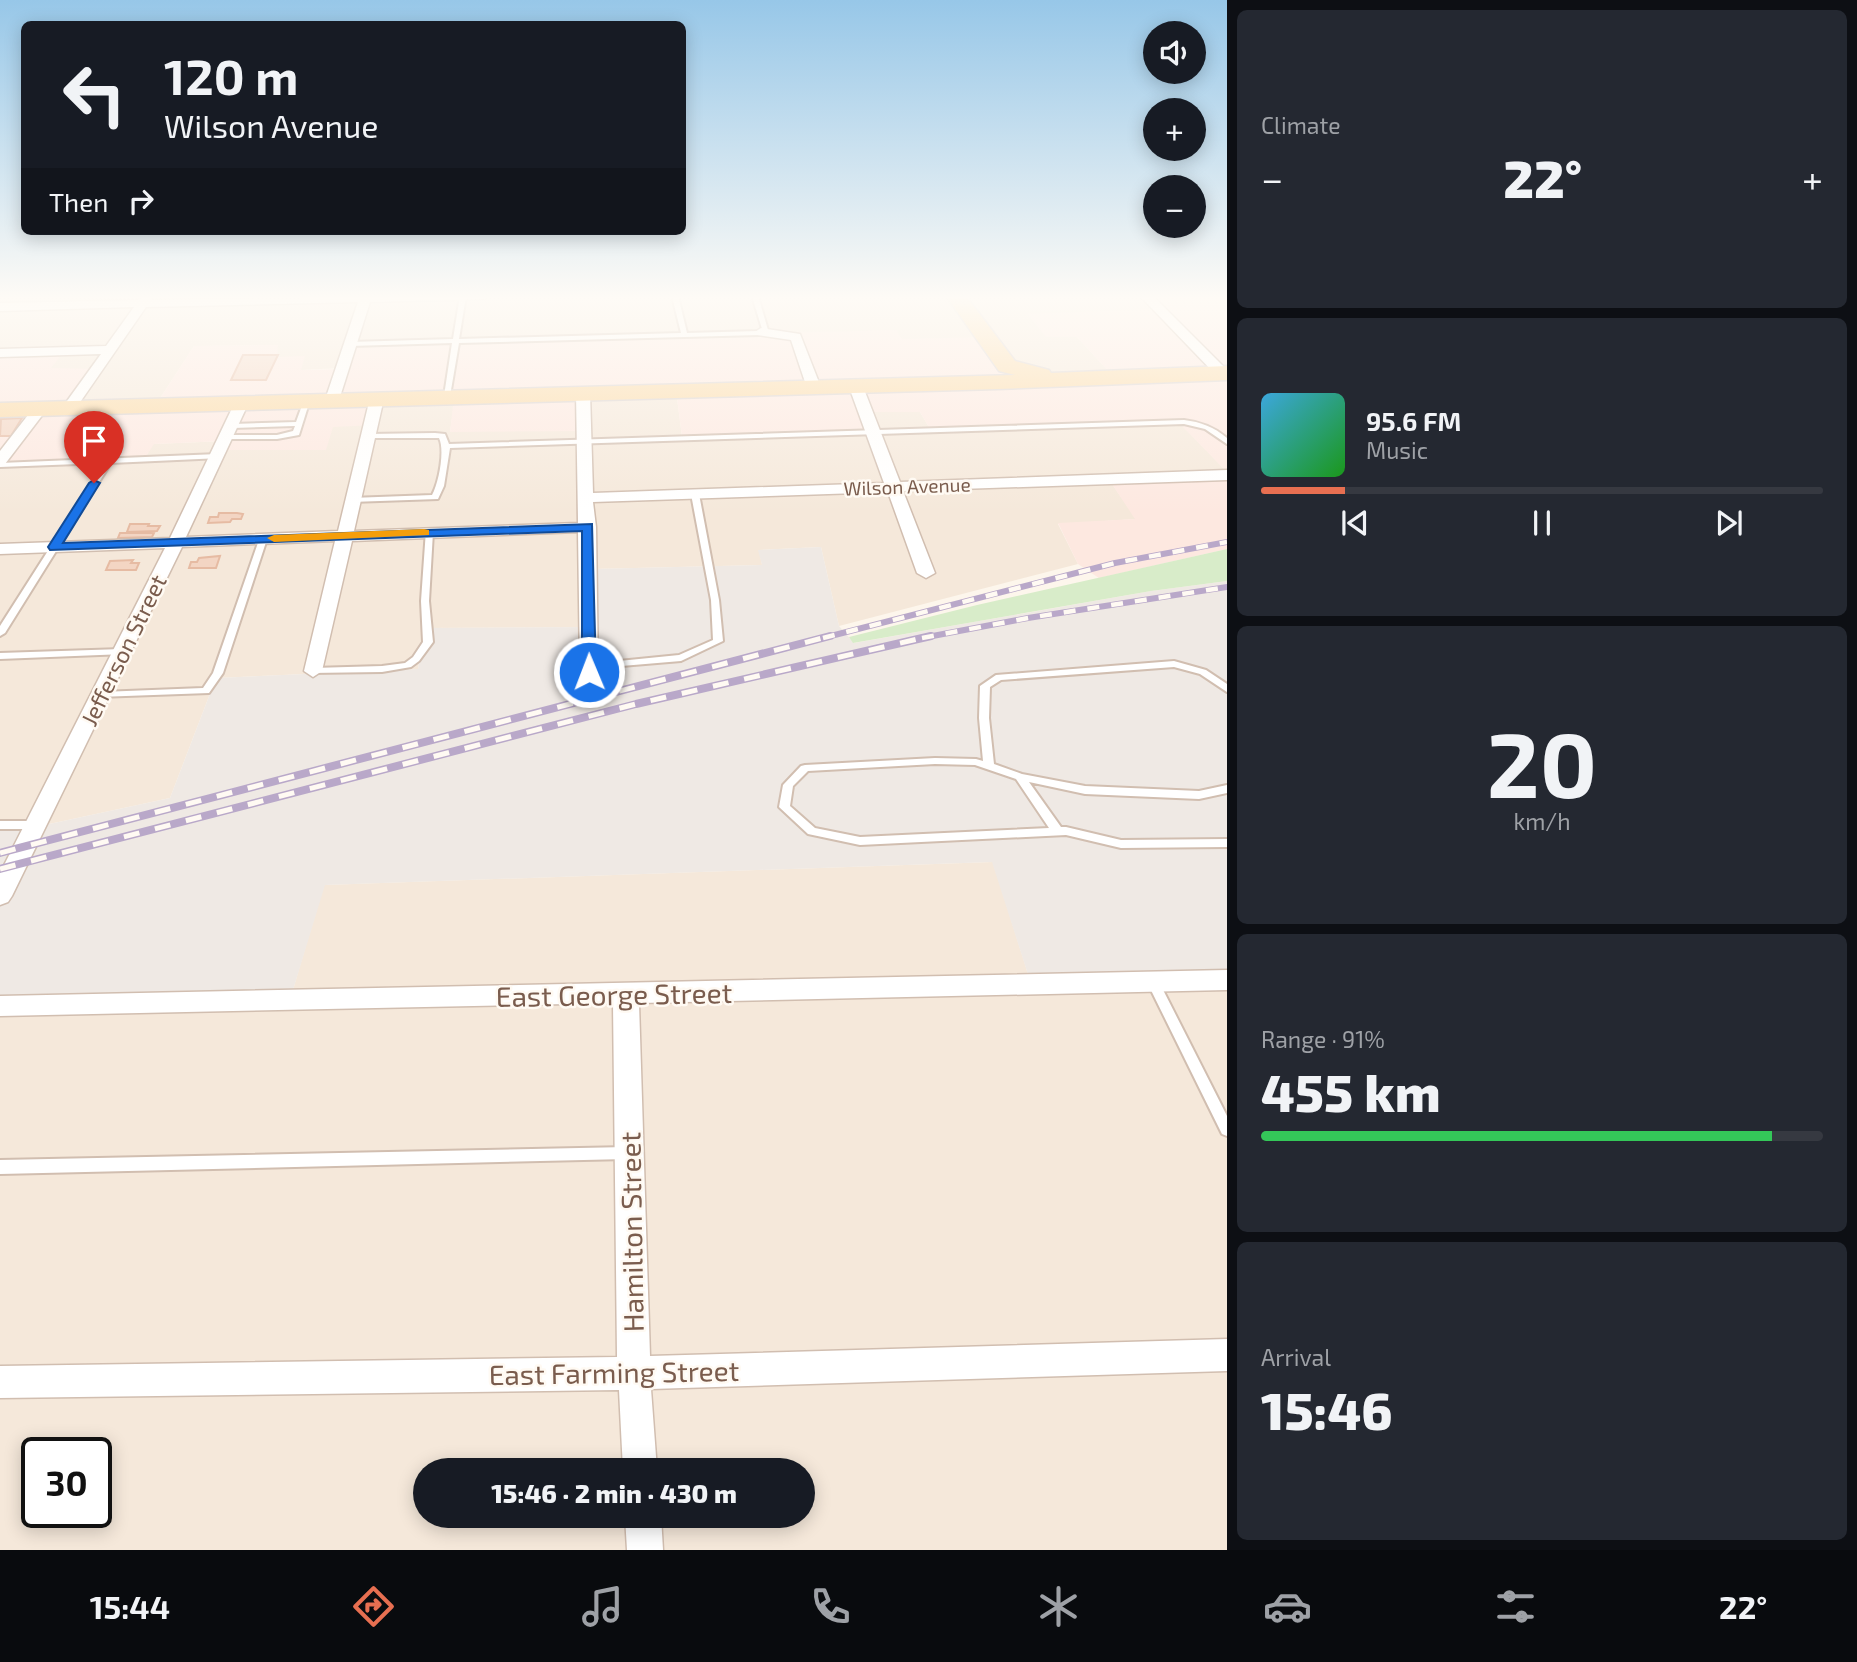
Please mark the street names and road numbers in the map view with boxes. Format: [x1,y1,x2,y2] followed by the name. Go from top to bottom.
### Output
[843,472,971,500] street label: Wilson Avenue
[74,569,172,730] street label: Jefferson Street
[496,975,732,1013] street label: East George Street
[612,1131,650,1333] street label: Hamilton Street
[488,1353,740,1391] street label: East Farming Street

